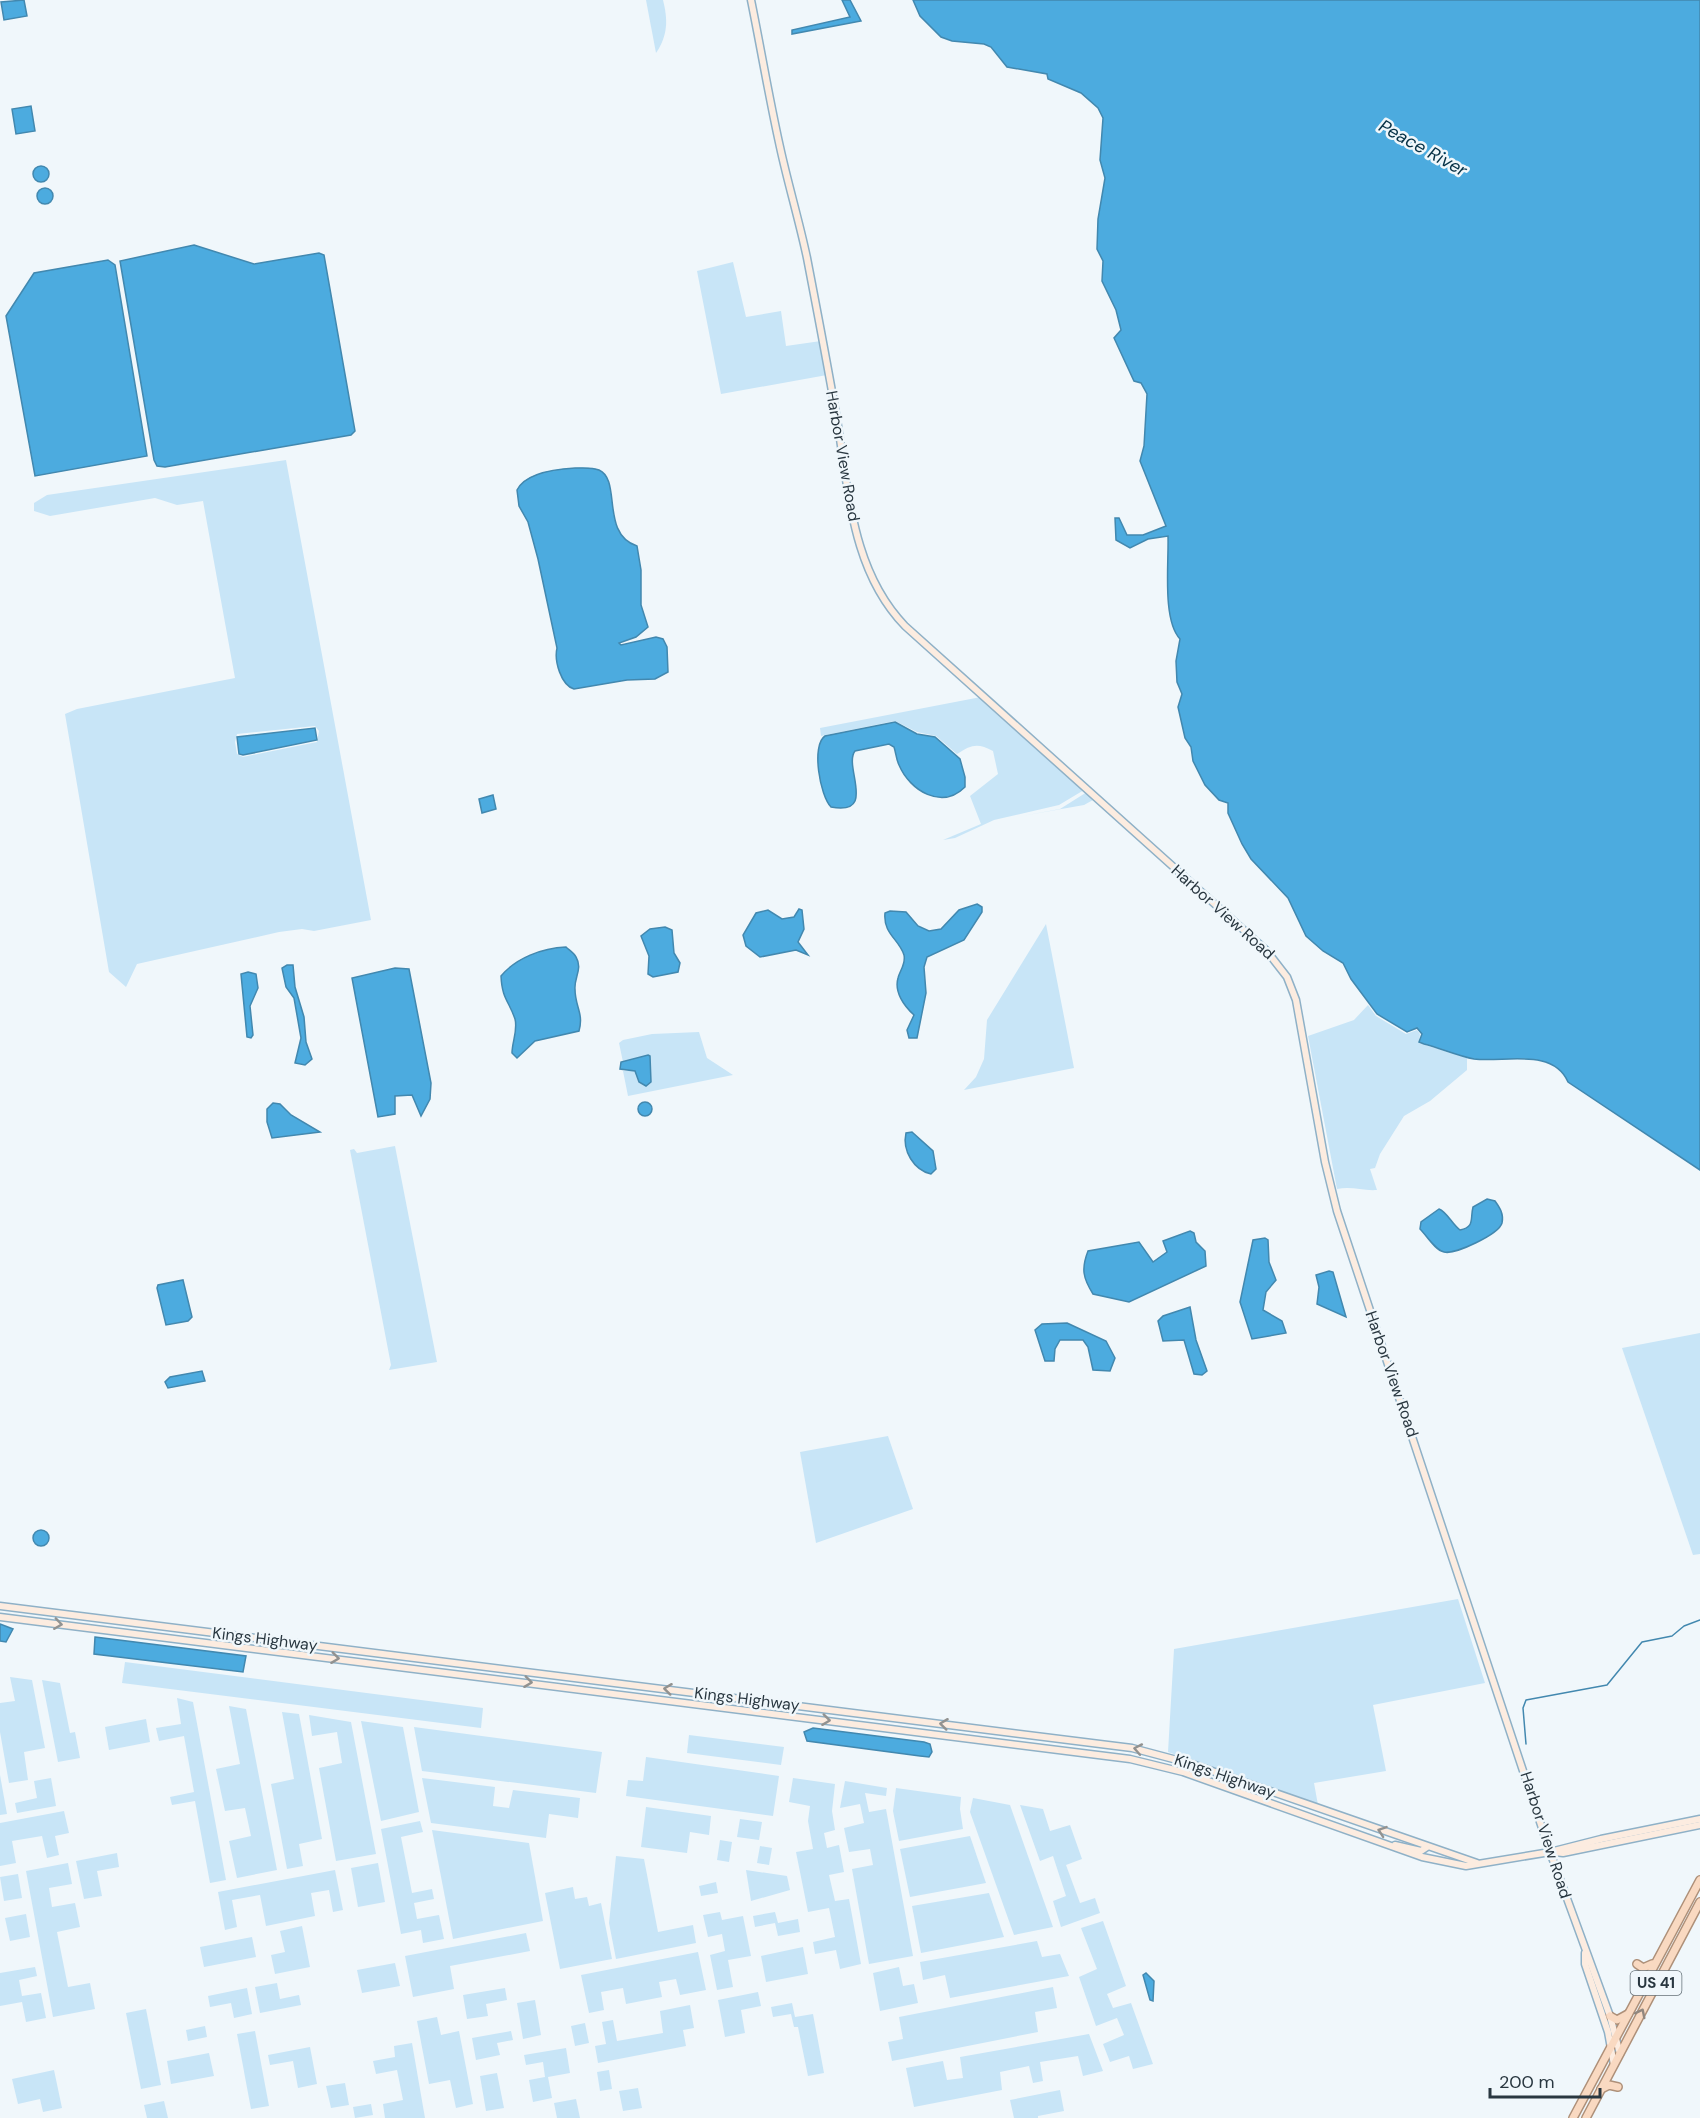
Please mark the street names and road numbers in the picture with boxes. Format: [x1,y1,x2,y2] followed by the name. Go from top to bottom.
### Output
[821,389,865,523] street label: Harbor View Road
[1167,860,1279,964] street label: Harbor View Road
[1361,1308,1423,1440] street label: Harbor View Road
[211,1622,319,1656] street label: Kings Highway
[693,1682,801,1716] street label: Kings Highway
[1172,1749,1278,1803] street label: Kings Highway
[1516,1769,1576,1901] street label: Harbor View Road
[1630,1971,1682,1995] road number: US 41

